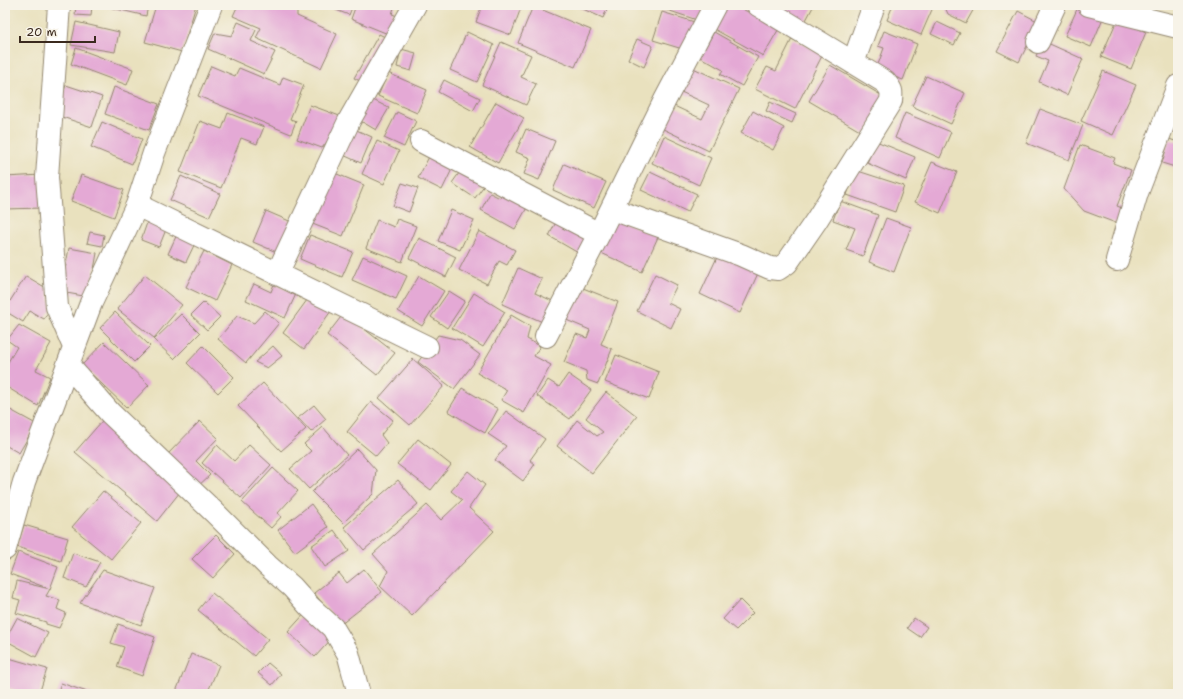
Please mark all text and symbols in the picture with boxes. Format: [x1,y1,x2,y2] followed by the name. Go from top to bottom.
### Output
[20,18,95,44] scale bar
[26,24,57,40] text: 20 m

